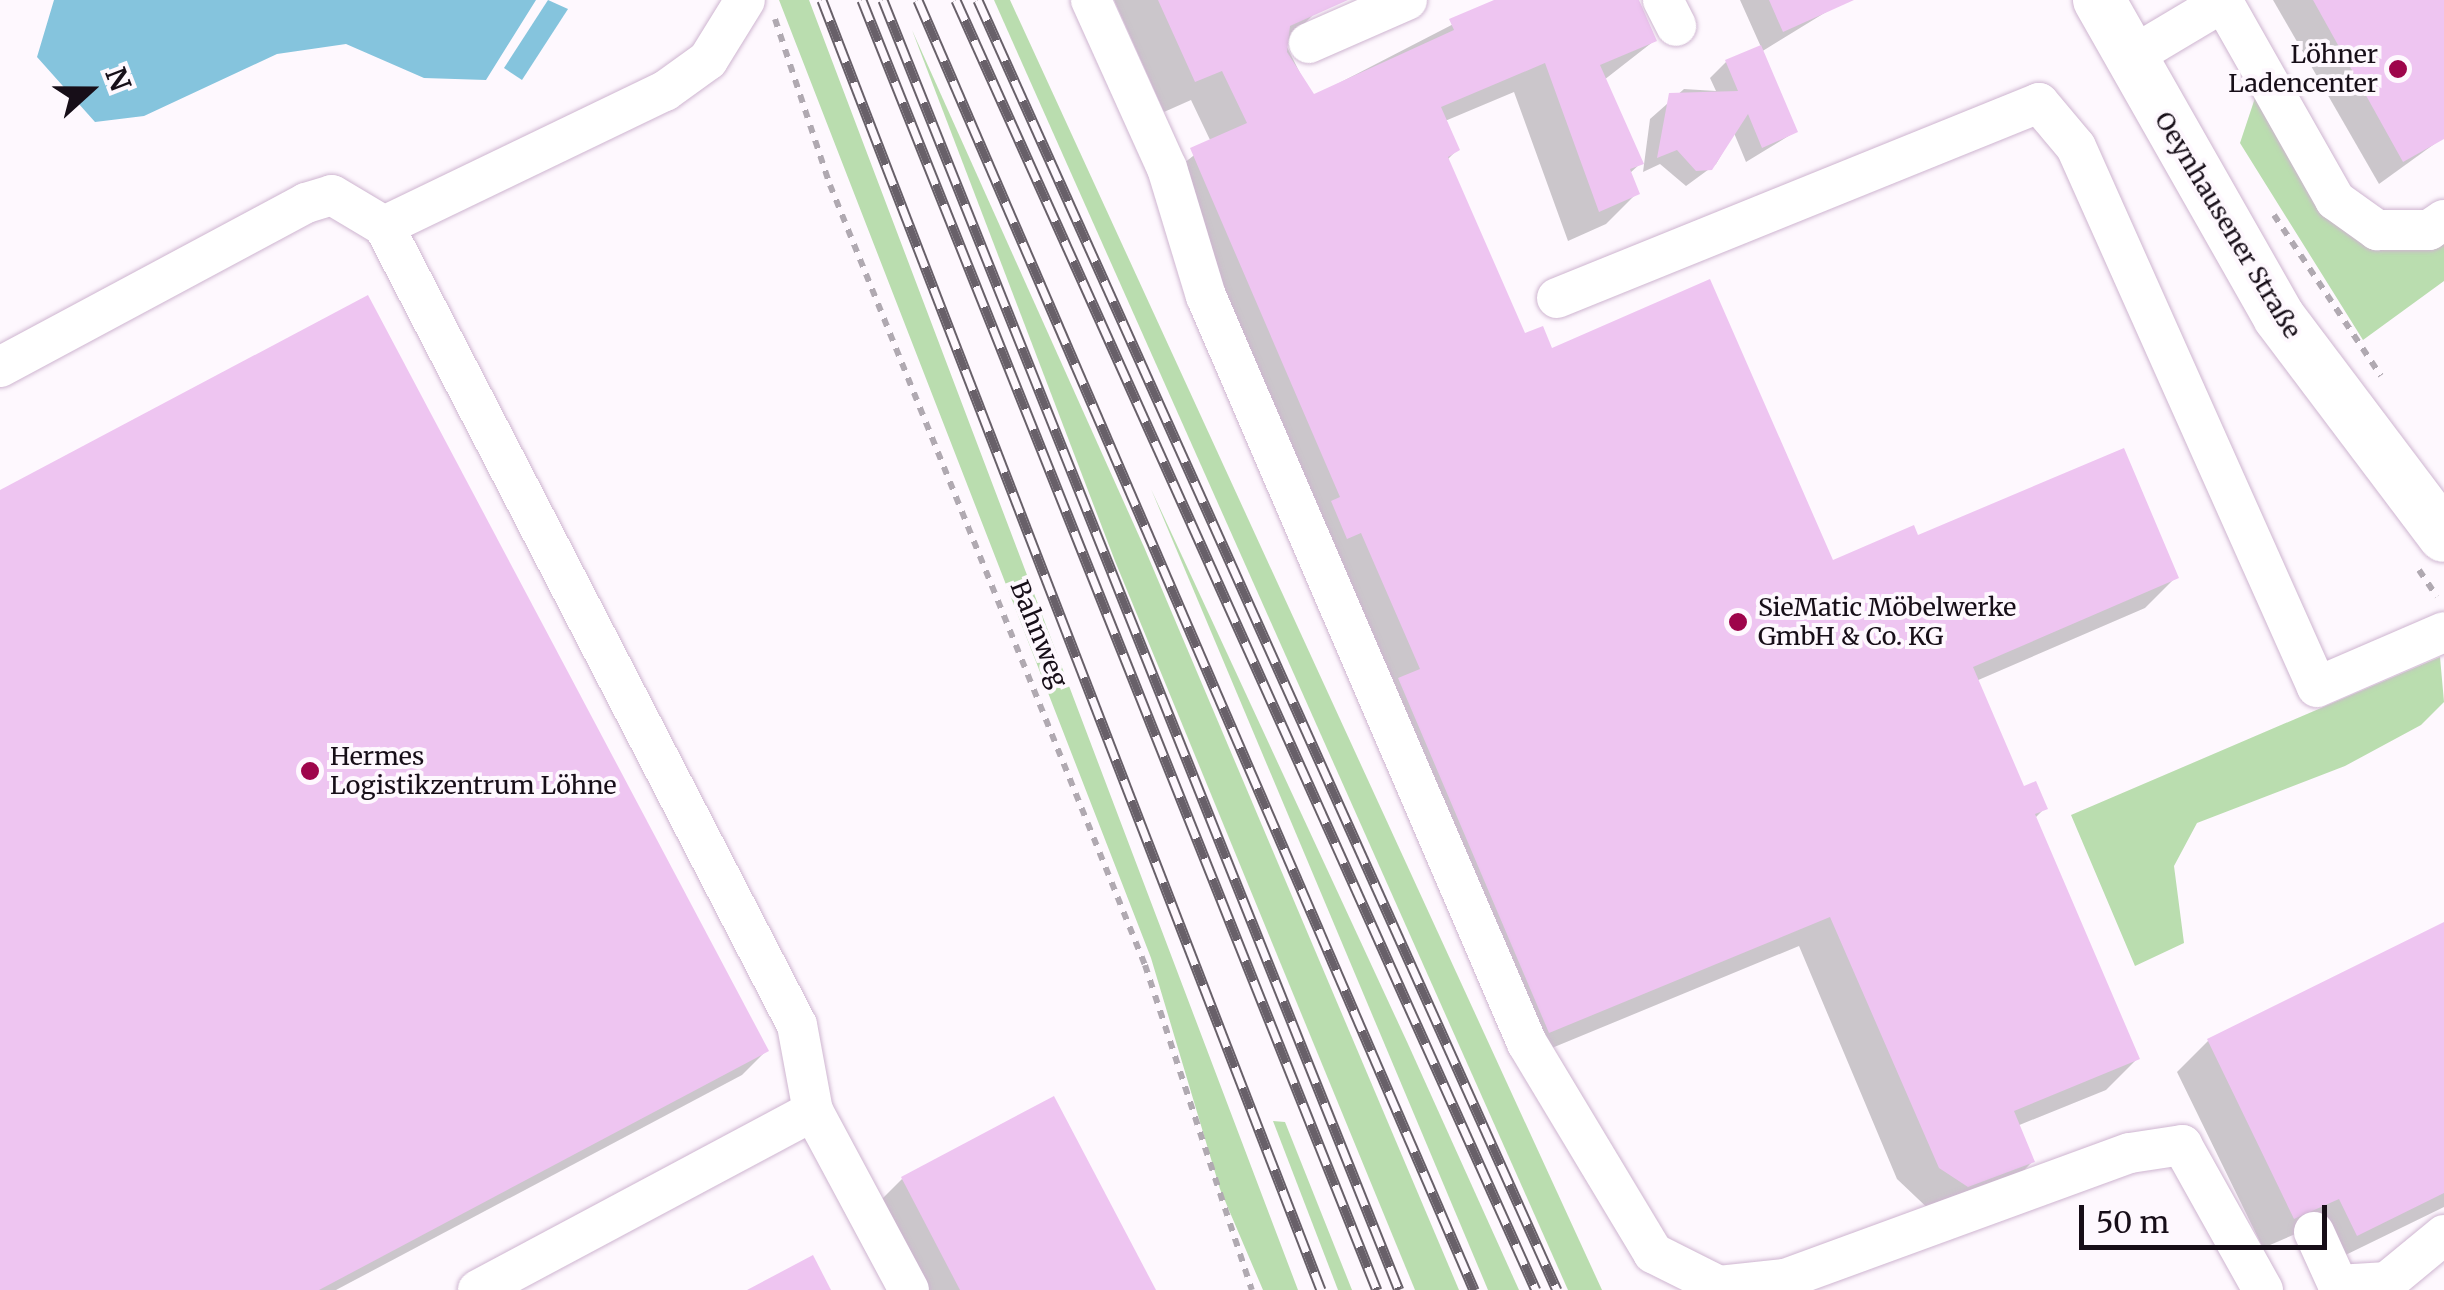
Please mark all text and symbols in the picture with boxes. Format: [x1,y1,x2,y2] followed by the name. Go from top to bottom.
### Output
[40,40,140,140] north arrow
[2228,40,2378,99] place label: Löhner Ladencenter
[2387,58,2409,80] marker: Löhner Ladencenter
[97,62,139,96] text: N
[2148,106,2308,344] street label: Oeynhausener Straße
[1004,576,1074,692] street label: Bahnweg
[1758,593,2016,652] place label: SieMatic Möbelwerke GmbH & Co. KG
[1727,611,1749,633] marker: SieMatic Möbelwerke GmbH & Co. KG
[330,742,617,801] place label: Hermes Logistikzentrum Löhne
[299,760,321,782] marker: Hermes Logistikzentrum Löhne
[2084,1185,2332,1247] scale bar
[2096,1203,2169,1241] text: 50 m

